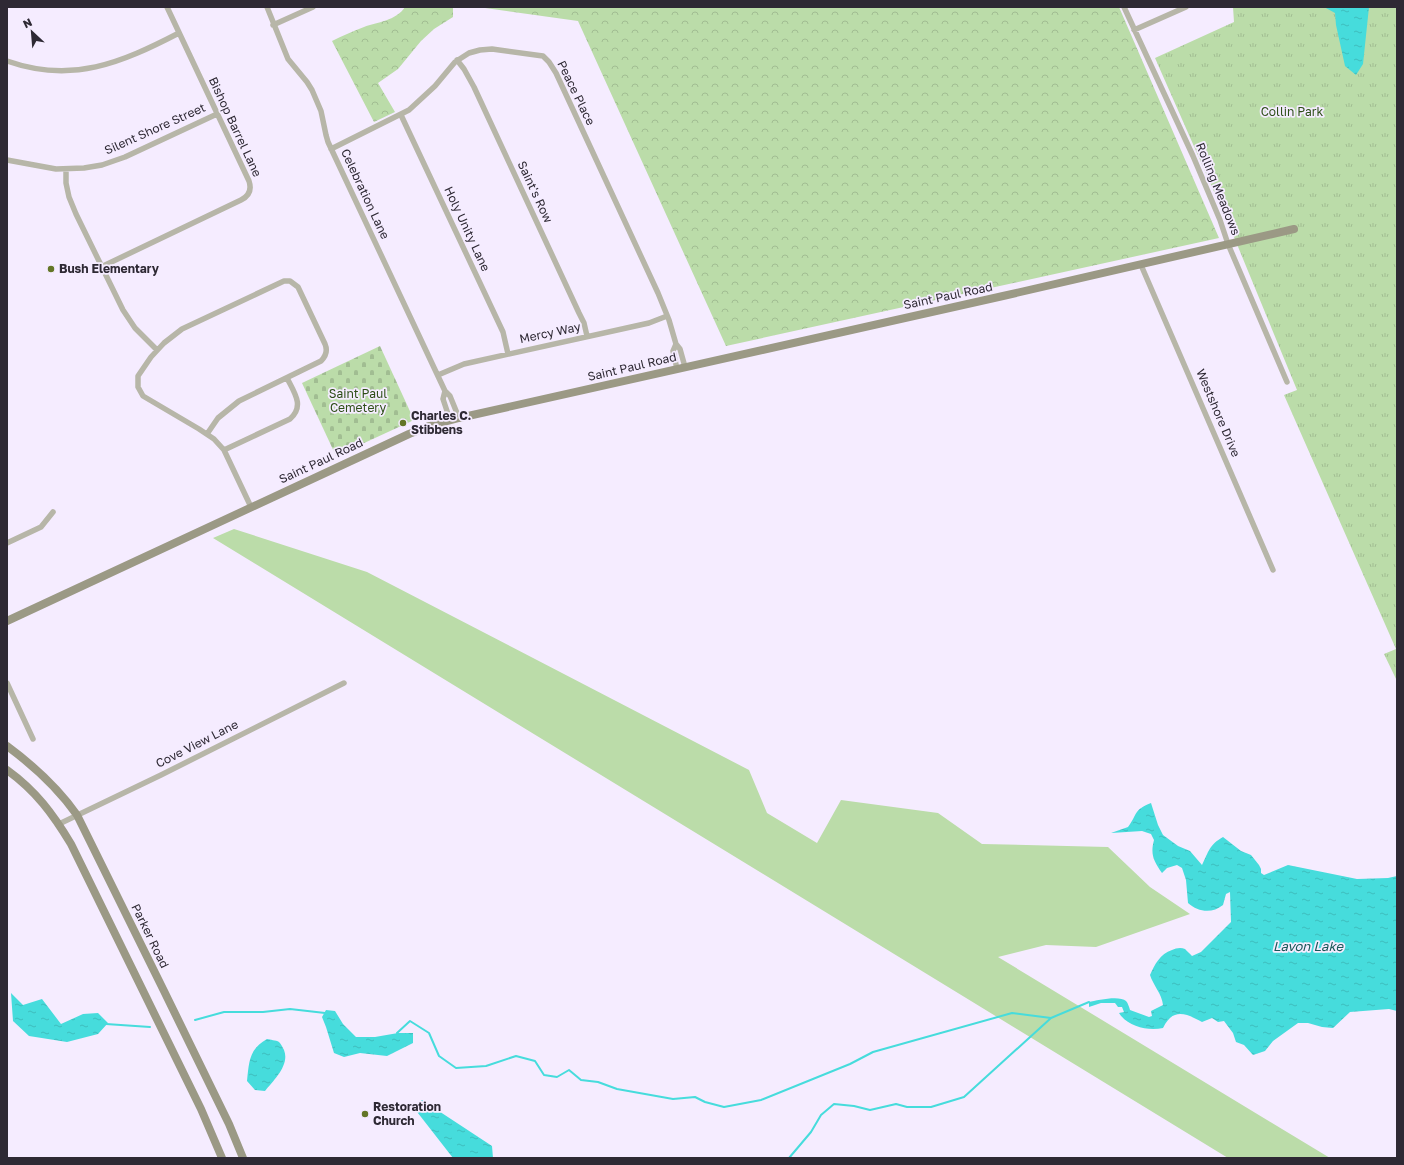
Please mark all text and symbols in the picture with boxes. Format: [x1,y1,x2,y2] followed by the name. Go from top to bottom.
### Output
[12,12,52,52] north arrow
[21,15,34,30] text: N
[554,58,599,128] street label: Peace Place
[206,74,265,179] street label: Bishop Barrel Lane
[102,99,208,158] street label: Silent Shore Street
[1261,104,1324,119] park label: Collin Park
[1193,140,1244,237] street label: Rolling Meadows
[338,146,393,241] street label: Celebration Lane
[515,158,556,225] street label: Saint's Row
[441,184,494,274] street label: Holy Unity Lane
[59,261,160,276] place label: Bush Elementary
[46,264,56,274] marker: Bush Elementary
[902,279,994,312] street label: Saint Paul Road
[518,319,582,346] street label: Mercy Way
[586,349,678,384] street label: Saint Paul Road
[1193,366,1244,459] street label: Westshore Drive
[329,386,387,415] park label: Saint Paul Cemetery
[411,408,471,437] place label: Charles C. Stibbens
[398,418,408,428] marker: Charles C. Stibbens
[276,435,365,487] street label: Saint Paul Road
[153,716,241,771] street label: Cove View Lane
[128,901,172,970] street label: Parker Road
[1273,938,1345,954] water label: Lavon Lake
[373,1099,441,1128] place label: Restoration Church
[360,1109,370,1119] marker: Restoration Church

